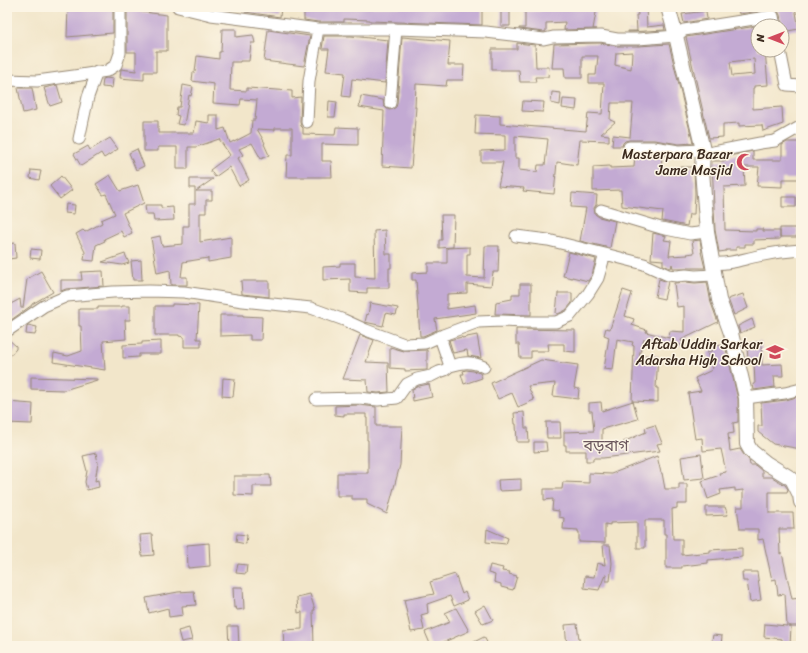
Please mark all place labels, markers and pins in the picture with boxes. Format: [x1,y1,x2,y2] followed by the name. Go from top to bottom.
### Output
[622,142,734,183] place label: Masterpara Bazar Jame Masjid
[735,152,755,172] mosque icon: Masterpara Bazar Jame Masjid
[635,332,763,373] place label: Aftab Uddin Sarkar Adarsha High School
[765,342,785,362] school or university icon: Aftab Uddin Sarkar Adarsha High School

